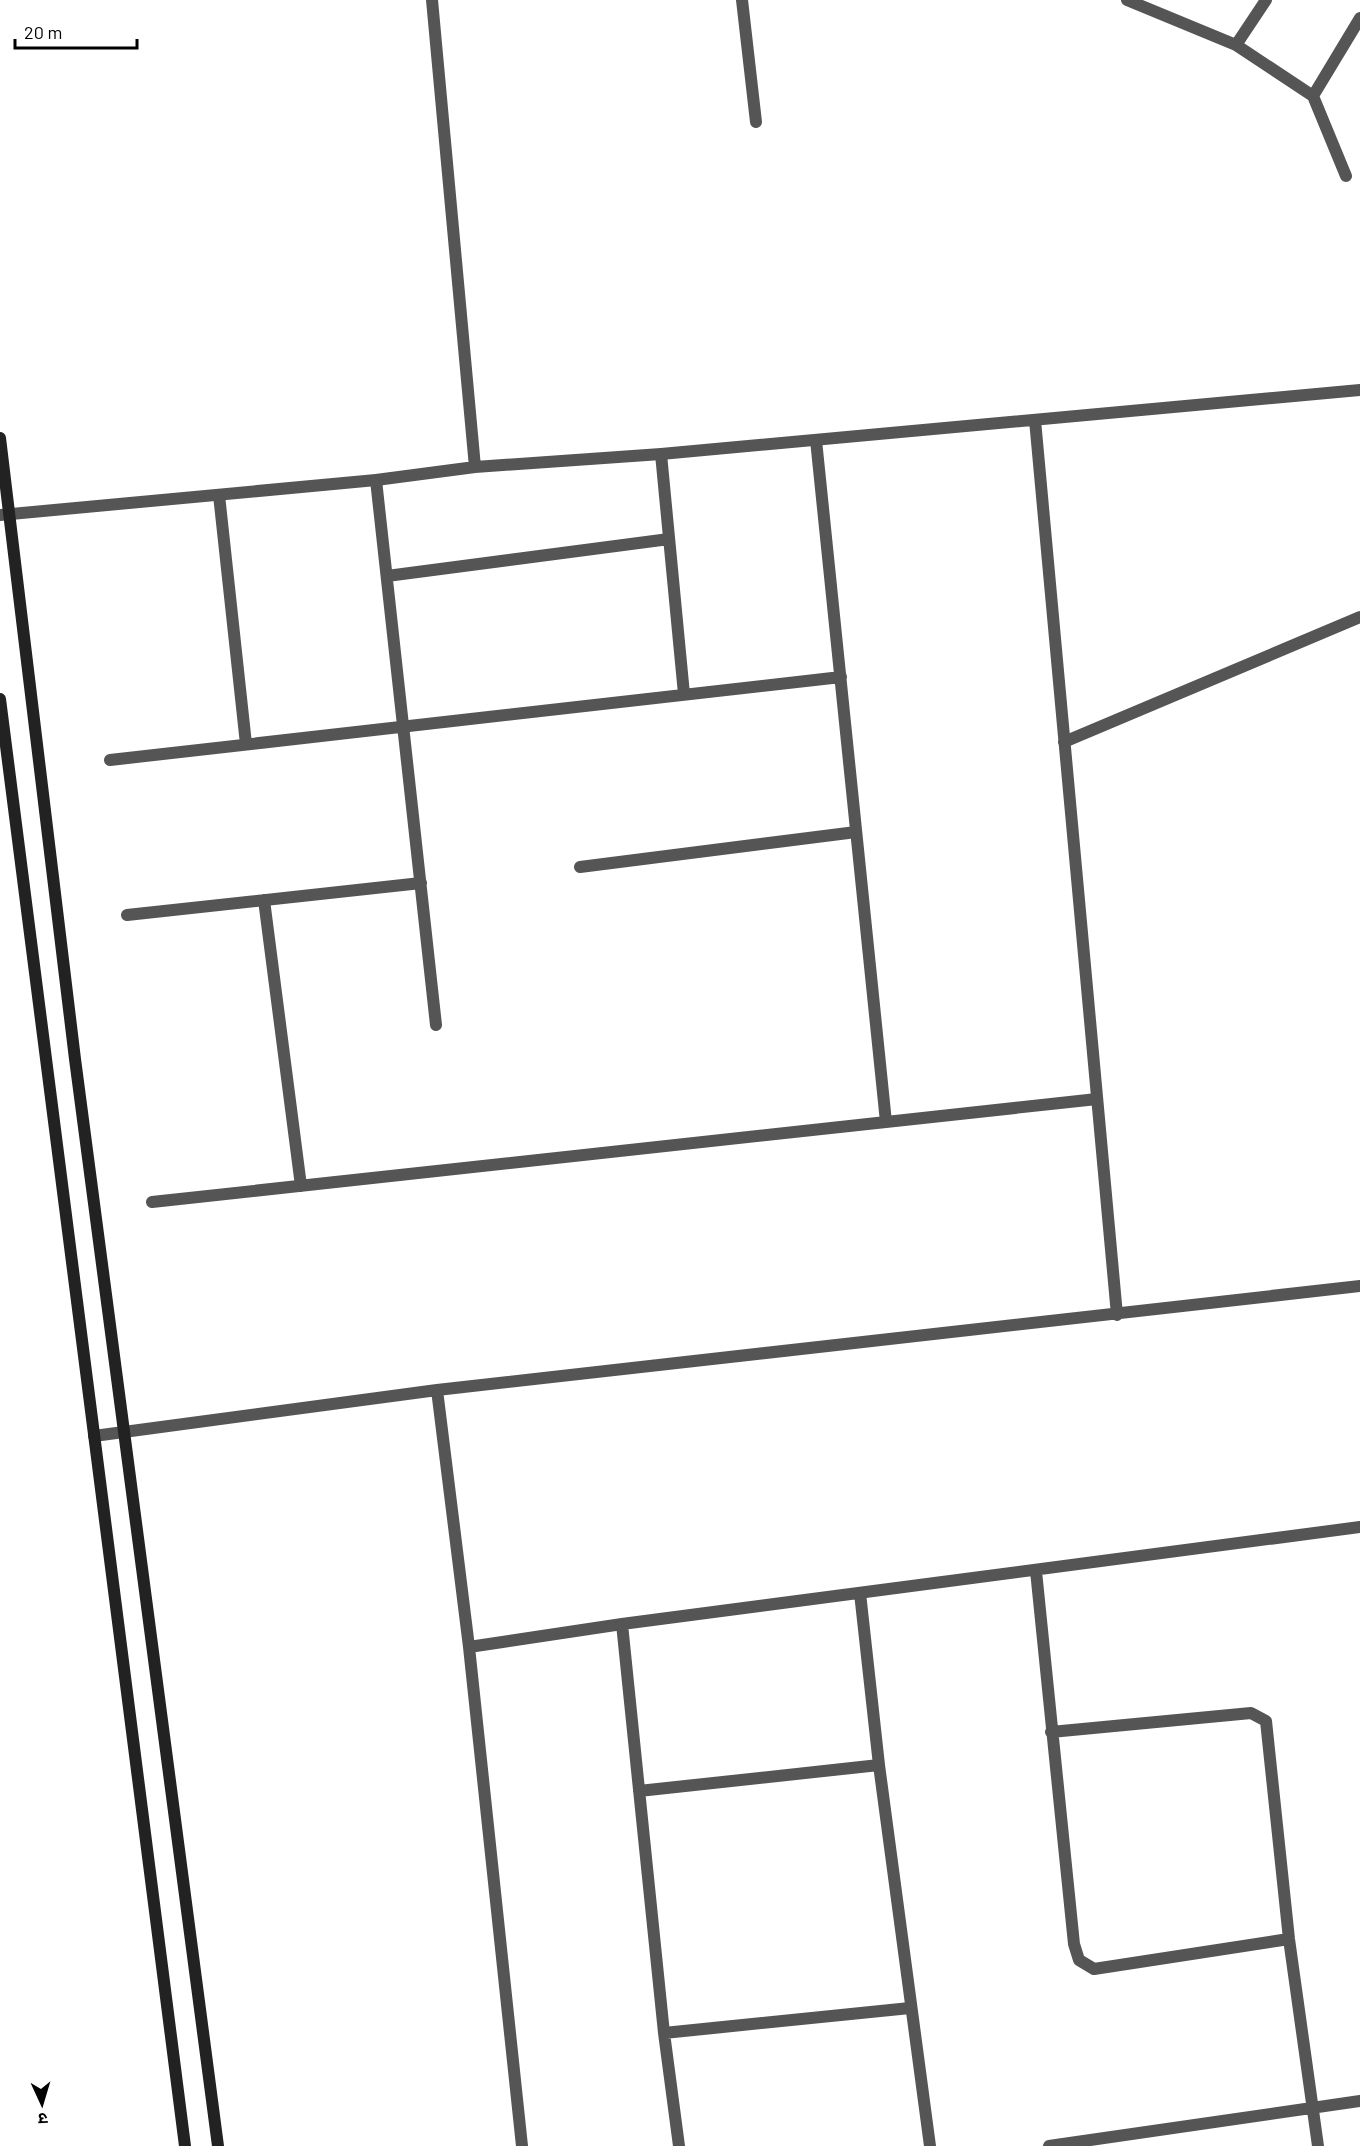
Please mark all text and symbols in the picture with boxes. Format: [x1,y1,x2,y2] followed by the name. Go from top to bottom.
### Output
[15,12,136,50] scale bar
[24,21,62,43] text: 20 m
[12,2074,72,2134] north arrow
[37,2110,48,2129] text: उ

